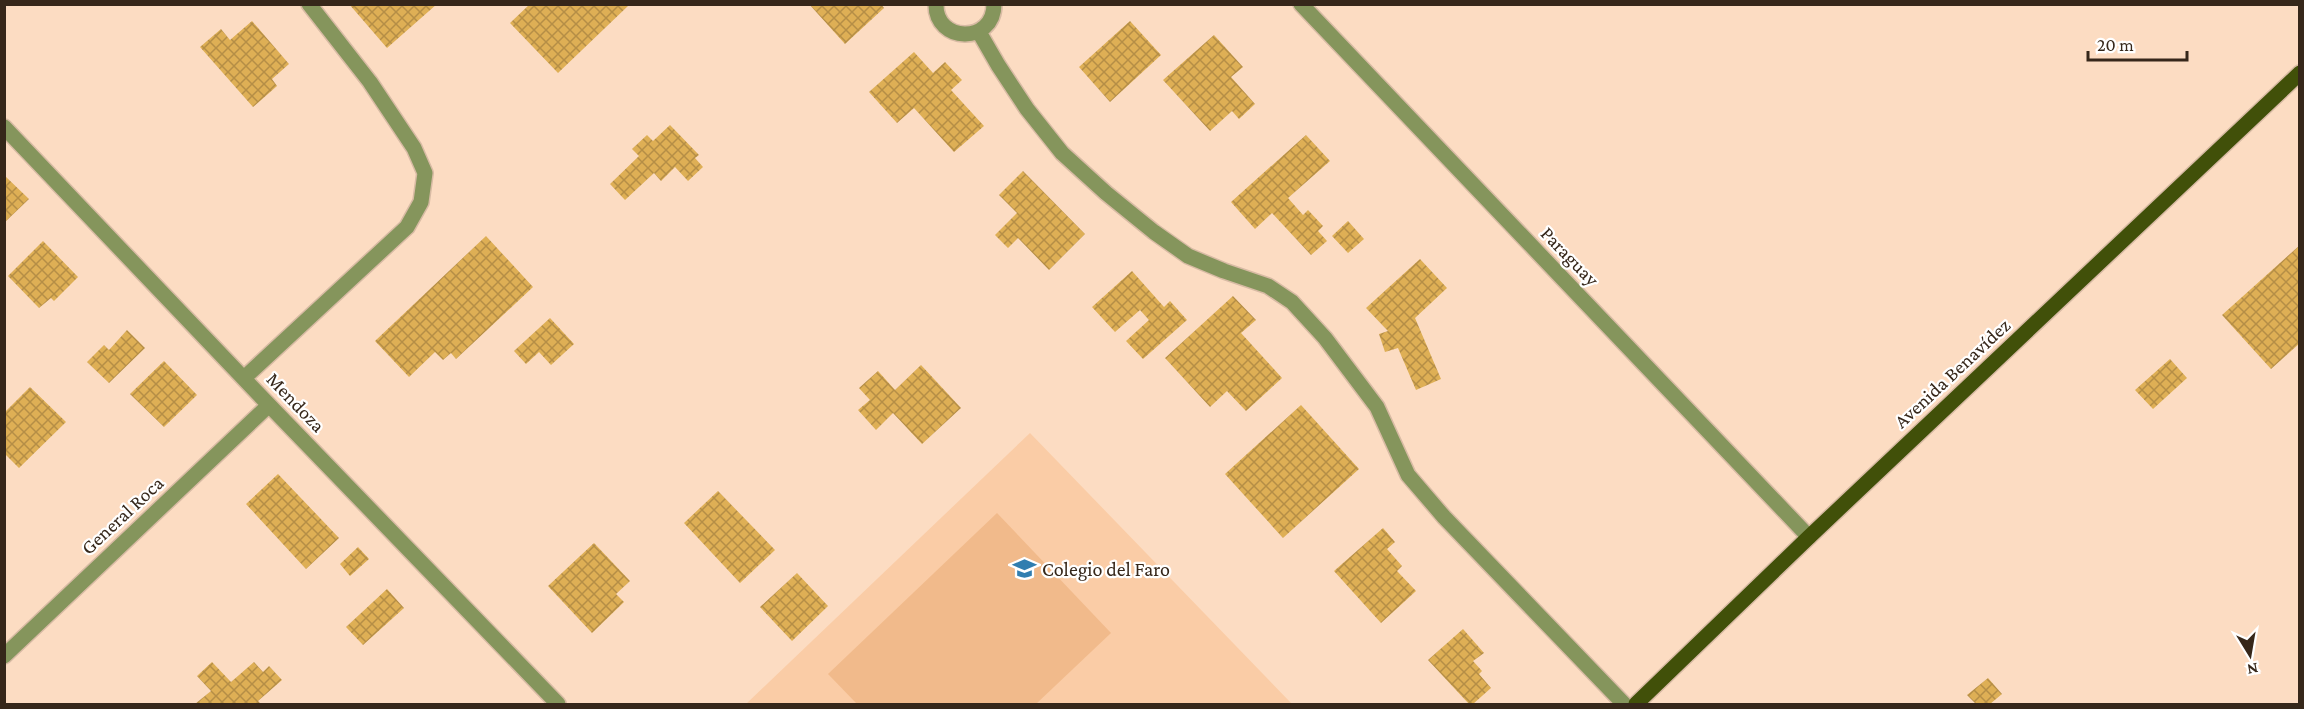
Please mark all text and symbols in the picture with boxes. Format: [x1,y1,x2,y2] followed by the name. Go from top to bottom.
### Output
[2088,24,2187,62] scale bar
[2097,35,2134,55] text: 20 m
[1536,222,1604,291] street label: Paraguay
[1890,314,2014,432] street label: Avenida Benavídez
[262,368,330,436] street label: Mendoza
[76,471,168,559] street label: General Roca
[1011,556,1037,582] school or university icon: Colegio del Faro
[1042,558,1170,581] place label: Colegio del Faro
[2220,625,2280,685] north arrow
[2246,660,2260,679] text: N

